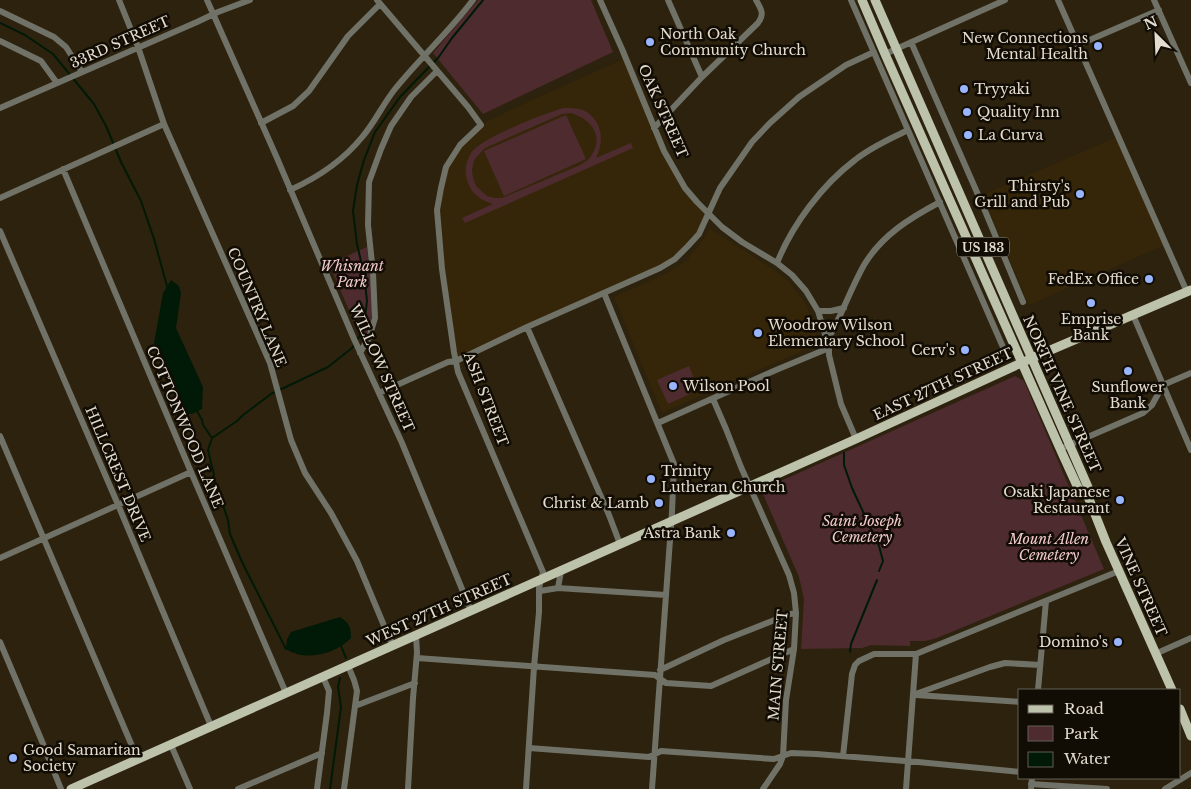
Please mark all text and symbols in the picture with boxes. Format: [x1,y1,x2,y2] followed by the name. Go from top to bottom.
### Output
[1131,10,1181,60] north arrow
[67,12,173,72] street label: 33RD STREET
[1141,12,1160,34] text: N
[660,25,806,59] place label: North Oak Community Church
[962,29,1088,63] place label: New Connections Mental Health
[644,36,656,48] marker: North Oak Community Church
[1092,40,1104,52] marker: New Connections Mental Health
[634,61,692,161] street label: OAK STREET
[974,80,1030,98] place label: Tryyaki
[958,83,970,95] marker: Tryyaki
[977,103,1060,121] place label: Quality Inn
[961,106,973,118] marker: Quality Inn
[978,126,1043,144] place label: La Curva
[962,129,974,141] marker: La Curva
[974,177,1070,211] place label: Thirsty's Grill and Pub
[1074,188,1086,200] marker: Thirsty's Grill and Pub
[957,238,1009,256] road number: US 183
[224,244,290,370] street label: COUNTRY LANE
[320,257,385,291] park label: Whisnant Park
[1048,270,1139,288] place label: FedEx Office
[1143,273,1155,285] marker: FedEx Office
[1085,297,1097,309] marker: Emprise Bank
[345,300,418,435] street label: WILLOW STREET
[1061,310,1121,344] place label: Emprise Bank
[1019,313,1105,475] street label: NORTH VINE STREET
[767,316,905,350] place label: Woodrow Wilson Elementary School
[752,327,764,339] marker: Woodrow Wilson Elementary School
[911,341,955,359] place label: Cerv's
[143,343,227,511] street label: COTTONWOOD LANE
[870,344,1016,424] street label: EAST 27TH STREET
[959,344,971,356] marker: Cerv's
[459,348,512,449] street label: ASH STREET
[1122,365,1134,377] marker: Sunflower Bank
[682,377,770,395] place label: Wilson Pool
[1092,378,1165,412] place label: Sunflower Bank
[667,380,679,392] marker: Wilson Pool
[81,404,155,544] street label: HILLCREST DRIVE
[661,462,786,496] place label: Trinity Lutheran Church
[645,473,657,485] marker: Trinity Lutheran Church
[1003,483,1111,517] place label: Osaki Japanese Restaurant
[543,494,649,512] place label: Christ & Lamb
[1114,494,1126,506] marker: Osaki Japanese Restaurant
[653,497,665,509] marker: Christ & Lamb
[822,512,902,546] park label: Saint Joseph Cemetery
[642,524,721,542] place label: Astra Bank
[725,527,737,539] marker: Astra Bank
[1008,530,1089,564] park label: Mount Allen Cemetery
[1111,534,1171,639] street label: VINE STREET
[363,570,515,651] street label: WEST 27TH STREET
[764,609,792,721] street label: MAIN STREET
[1039,633,1108,651] place label: Domino's
[1112,636,1124,648] marker: Domino's
[1018,689,1181,779] legend
[1064,699,1104,718] text: Road
[1064,724,1100,743] text: Park
[23,741,141,775] place label: Good Samaritan Society
[1063,749,1111,768] text: Water
[7,752,19,764] marker: Good Samaritan Society

